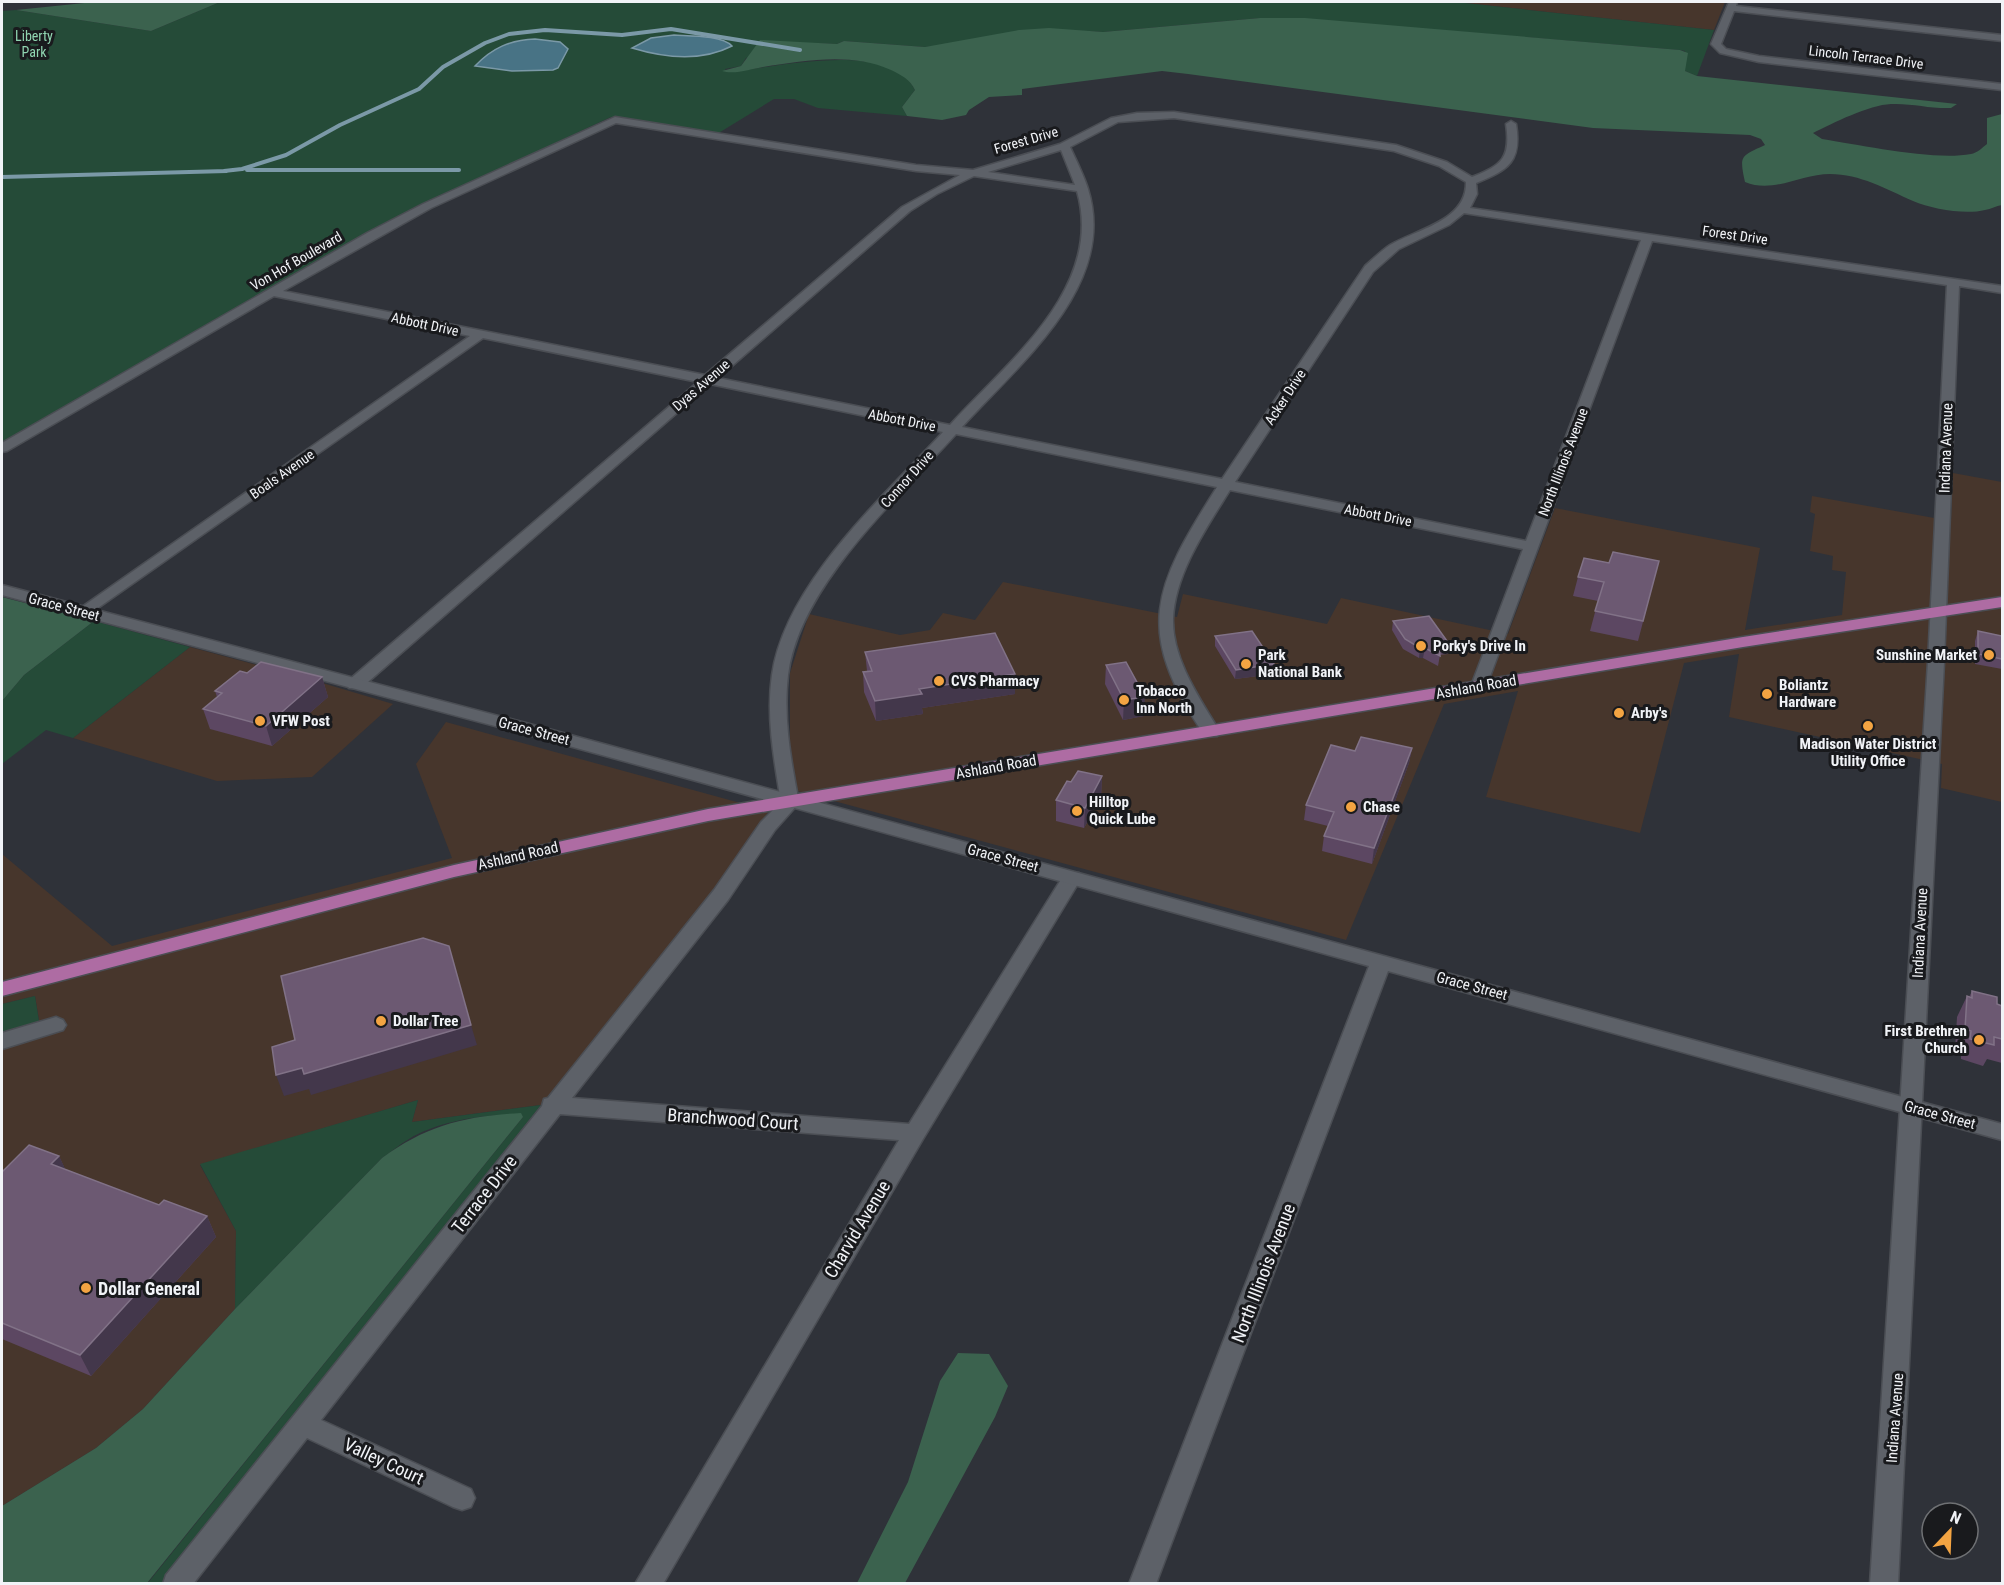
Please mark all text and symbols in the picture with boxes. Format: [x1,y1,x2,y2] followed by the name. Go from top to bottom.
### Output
[15,28,53,60] park label: Liberty Park
[1808,42,1925,72] street label: Lincoln Terrace Drive
[992,123,1060,157] street label: Forest Drive
[1701,222,1769,248] street label: Forest Drive
[248,228,344,294] street label: Von Hof Boulevard
[390,309,461,339] street label: Abbott Drive
[669,356,733,414] street label: Dyas Avenue
[1261,366,1309,428] street label: Acker Drive
[1935,403,1957,493] street label: Indiana Avenue
[1535,405,1591,518] street label: North Illinois Avenue
[867,406,937,434] street label: Abbott Drive
[247,446,317,502] street label: Boals Avenue
[877,447,937,511] street label: Connor Drive
[1343,501,1413,529] street label: Abbott Drive
[26,589,102,625] street label: Grace Street
[1433,637,1526,655] place label: Porky's Drive In
[1414,639,1428,653] marker: Porky's Drive In
[1258,646,1343,681] place label: Park National Bank
[1876,646,1977,664] place label: Sunshine Market
[1982,648,1996,662] marker: Sunshine Market
[1239,657,1253,671] marker: Park National Bank
[1434,671,1518,703] street label: Ashland Road
[951,672,1040,690] place label: CVS Pharmacy
[932,674,946,688] marker: CVS Pharmacy
[1779,676,1836,711] place label: Boliantz Hardware
[1136,682,1192,717] place label: Tobacco Inn North
[1760,687,1774,701] marker: Boliantz Hardware
[1117,693,1131,707] marker: Tobacco Inn North
[1631,704,1668,722] place label: Arby's
[1612,706,1626,720] marker: Arby's
[272,712,330,730] place label: VFW Post
[496,713,572,749] street label: Grace Street
[253,714,267,728] marker: VFW Post
[1861,719,1875,733] marker: Madison Water District Utility Office
[1800,735,1937,770] place label: Madison Water District Utility Office
[954,751,1038,783] street label: Ashland Road
[1089,793,1156,828] place label: Hilltop Quick Lube
[1363,798,1400,816] place label: Chase
[1344,800,1358,814] marker: Chase
[1070,804,1084,818] marker: Hilltop Quick Lube
[476,838,560,874] street label: Ashland Road
[965,840,1041,876] street label: Grace Street
[1909,888,1931,978] street label: Indiana Avenue
[1434,968,1510,1004] street label: Grace Street
[393,1012,458,1030] place label: Dollar Tree
[374,1014,388,1028] marker: Dollar Tree
[1884,1022,1967,1057] place label: First Brethren Church
[1972,1033,1986,1047] marker: First Brethren Church
[1902,1097,1978,1133] street label: Grace Street
[667,1104,799,1134] street label: Branchwood Court
[447,1151,521,1237] street label: Terrace Drive
[820,1177,894,1281] street label: Charvid Avenue
[1227,1201,1299,1345] street label: North Illinois Avenue
[98,1278,200,1299] place label: Dollar General
[79,1281,93,1295] marker: Dollar General
[1883,1372,1907,1464] street label: Indiana Avenue
[341,1433,427,1489] street label: Valley Court
[1920,1501,1980,1561] north arrow
[1947,1507,1964,1528] text: N

